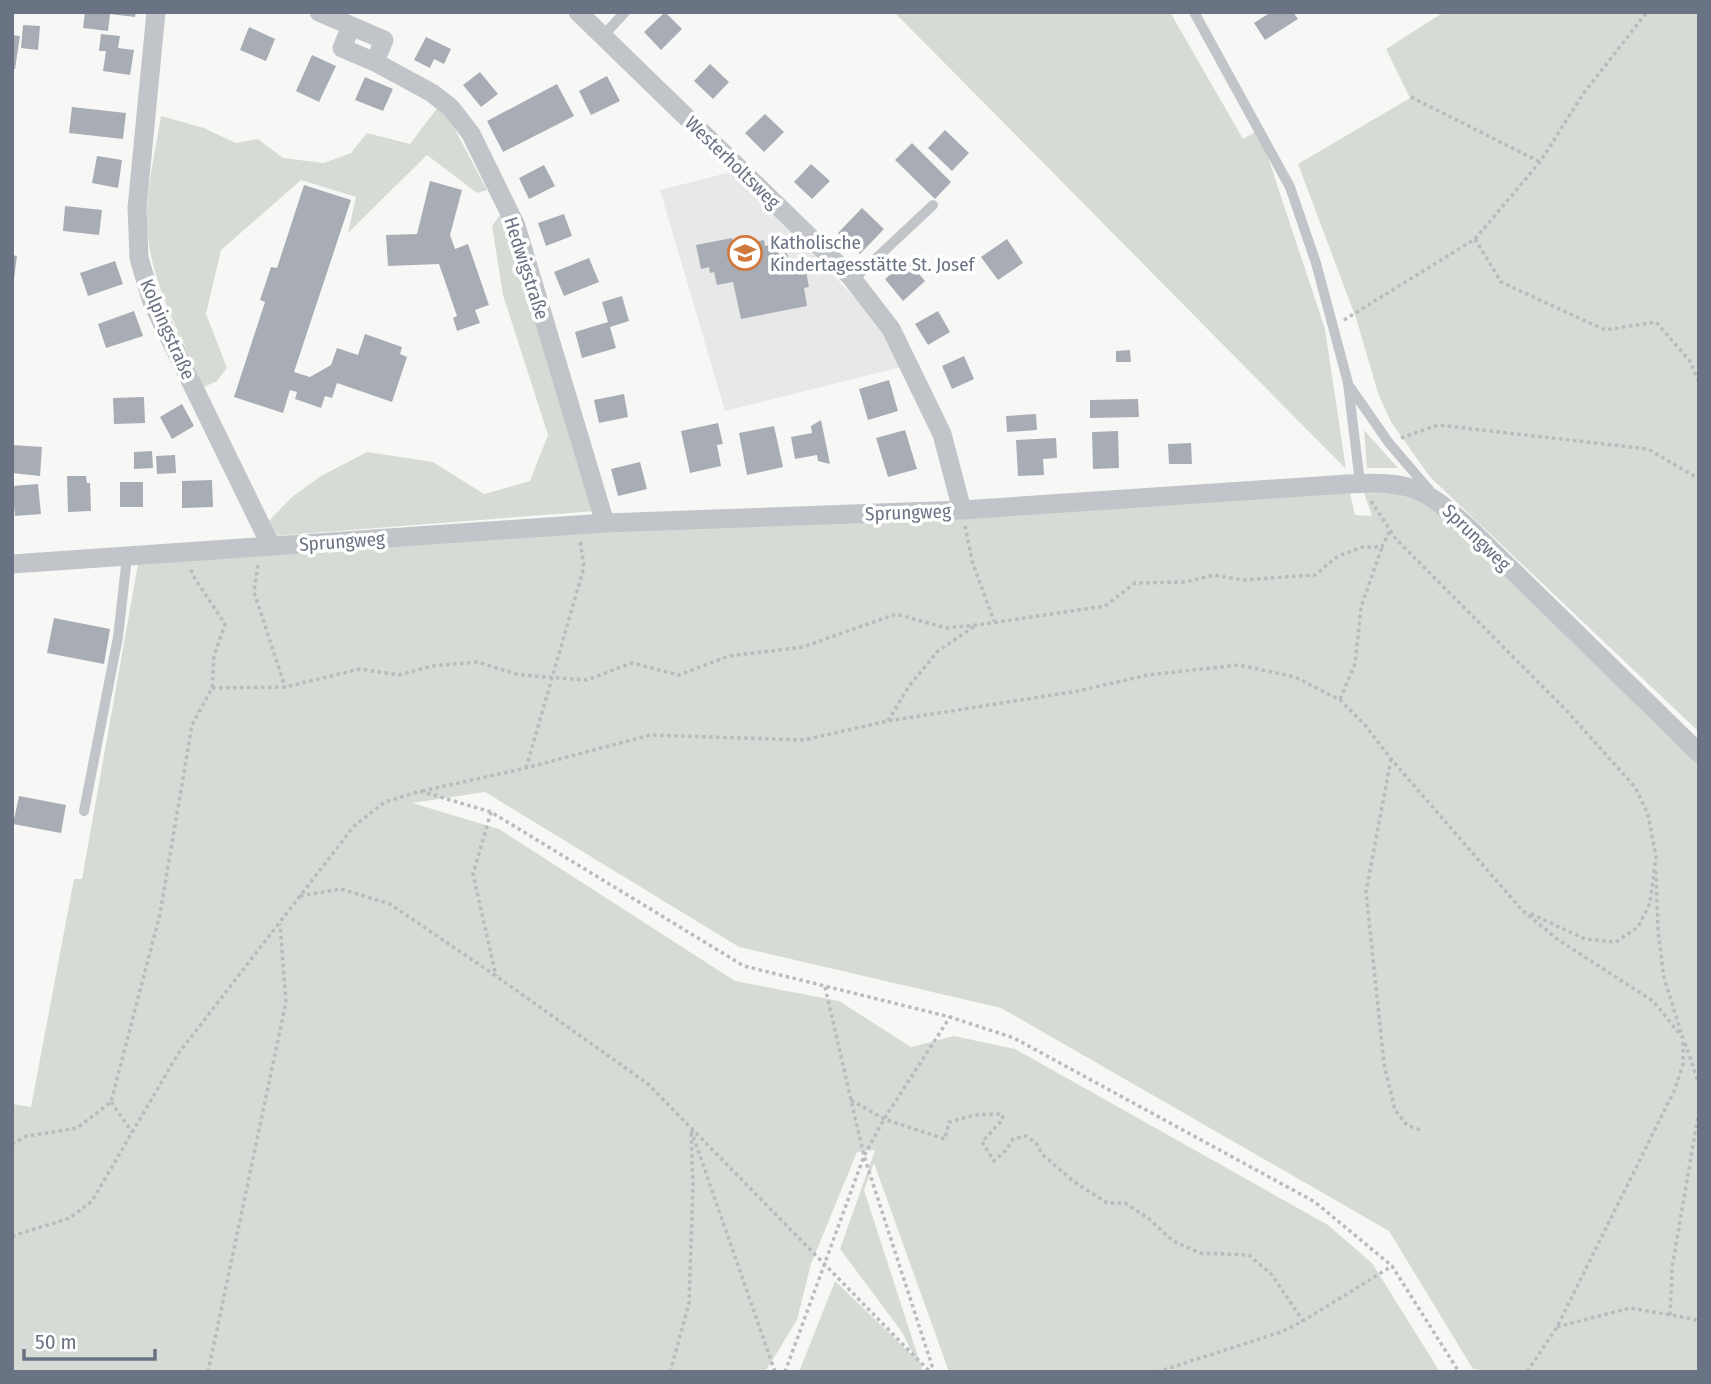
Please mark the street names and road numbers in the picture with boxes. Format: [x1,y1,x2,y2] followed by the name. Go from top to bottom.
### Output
[680,111,785,214] street label: Westerholtsweg
[499,214,554,322] street label: Hedwigstraße
[135,275,200,383] street label: Kolpingstraße
[1438,499,1516,575] street label: Sprungweg
[865,500,951,525] street label: Sprungweg
[298,527,386,556] street label: Sprungweg

